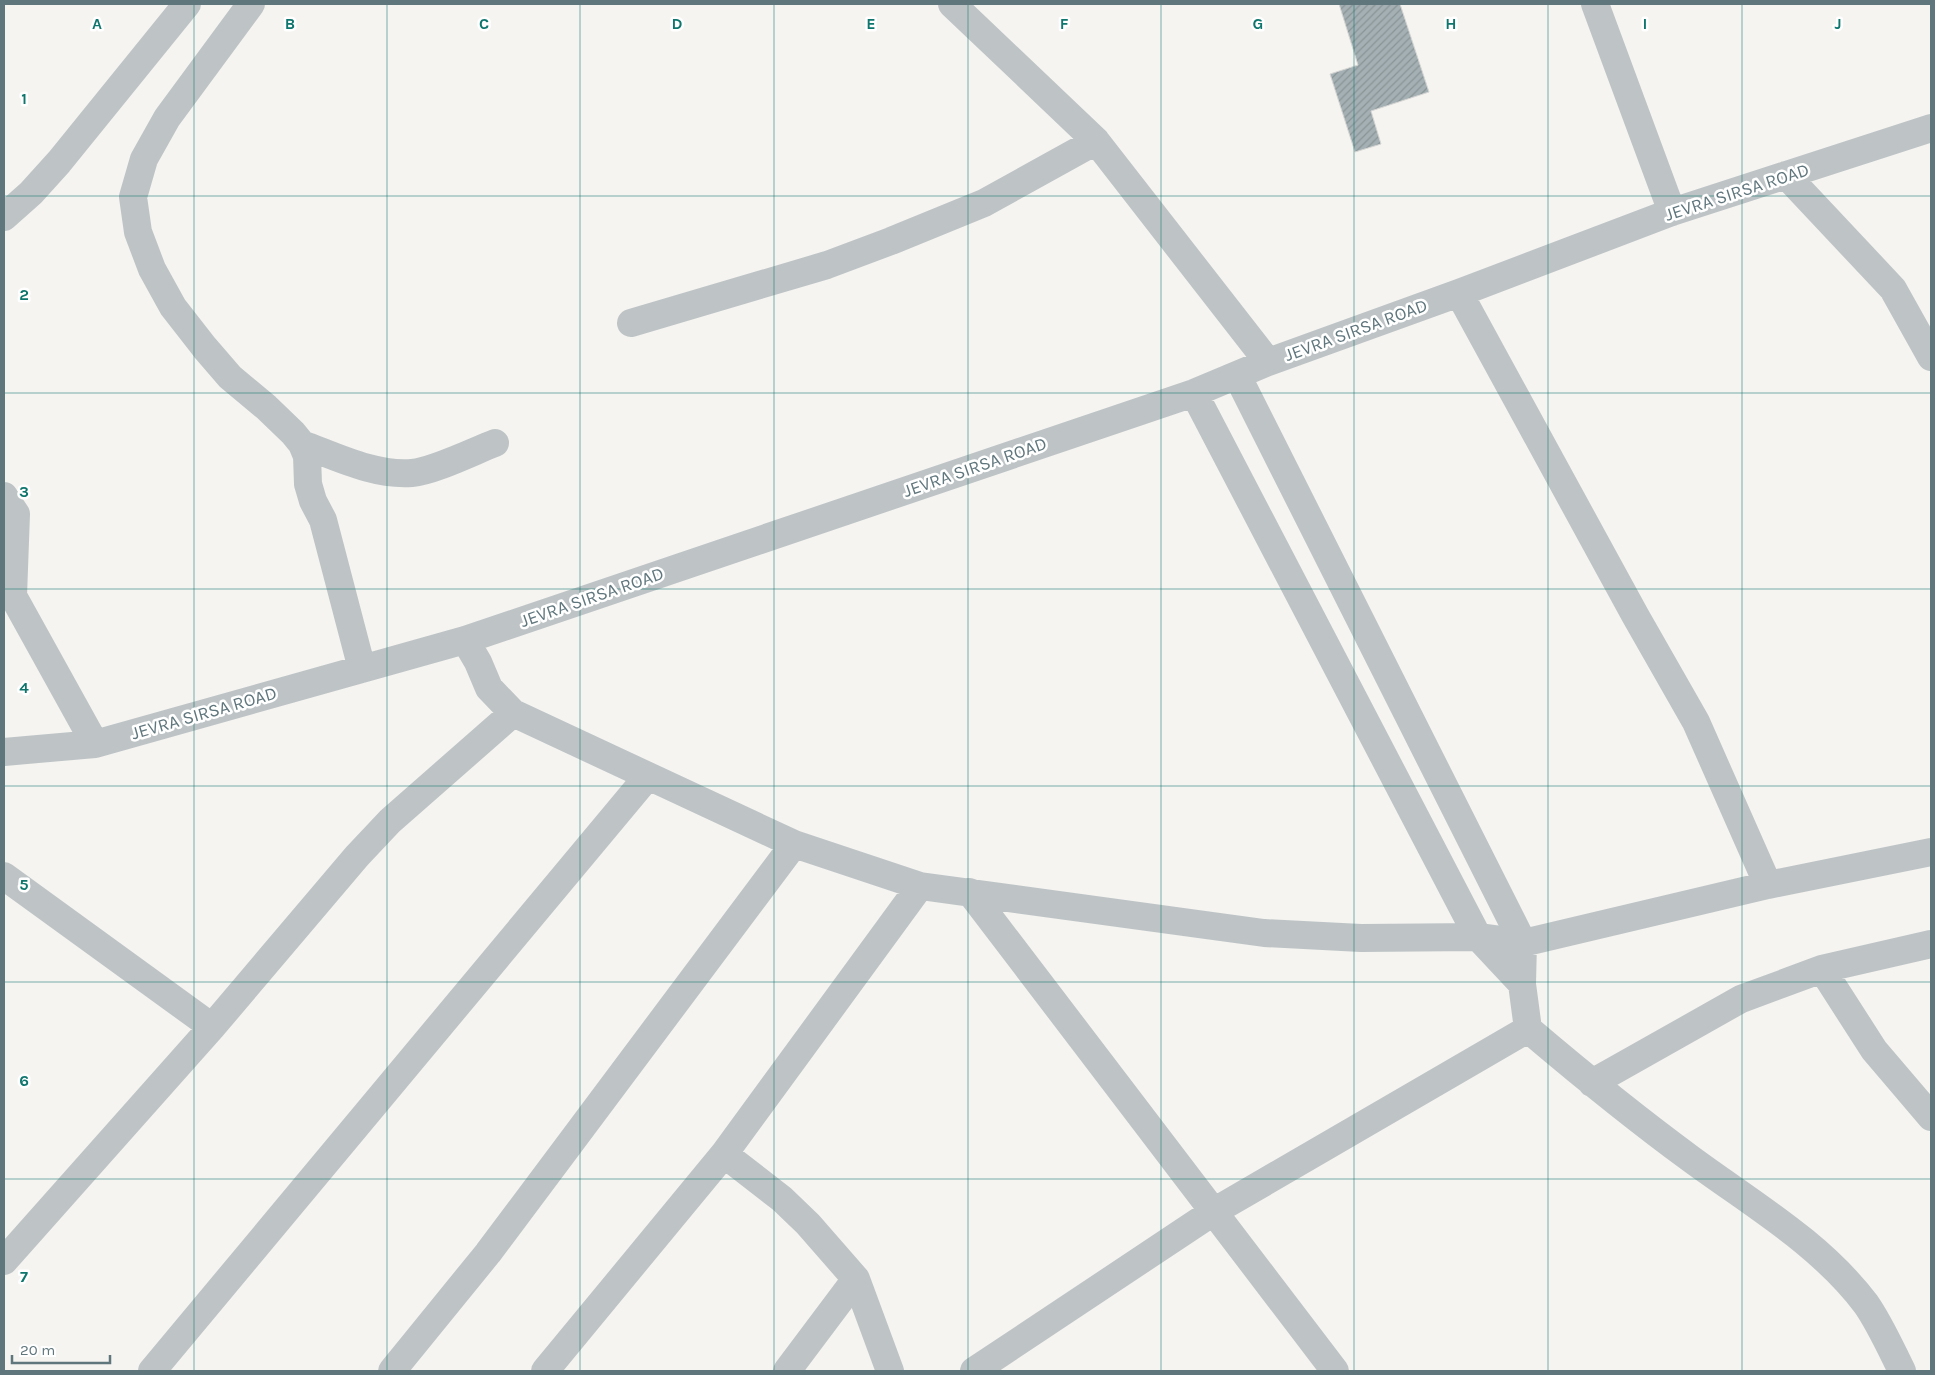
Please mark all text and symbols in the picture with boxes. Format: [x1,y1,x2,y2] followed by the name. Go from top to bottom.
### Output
[92,14,102,33] text: A
[285,14,295,33] text: B
[479,14,489,33] text: C
[672,14,683,33] text: D
[866,14,876,33] text: E
[1060,14,1069,33] text: F
[1253,14,1263,33] text: G
[1445,14,1457,33] text: H
[1643,14,1647,33] text: I
[1834,14,1842,33] text: J
[21,89,27,108] text: 1
[1662,158,1812,226] street label: JEVRA SIRSA ROAD
[19,285,29,304] text: 2
[1282,294,1430,366] street label: JEVRA SIRSA ROAD
[900,432,1050,502] street label: JEVRA SIRSA ROAD
[19,482,29,501] text: 3
[517,562,667,632] street label: JEVRA SIRSA ROAD
[19,678,29,697] text: 4
[129,682,279,744] street label: JEVRA SIRSA ROAD
[19,875,29,894] text: 5
[19,1071,29,1090] text: 6
[20,1267,28,1286] text: 7
[12,1332,110,1364] scale bar
[20,1341,55,1359] text: 20 m

